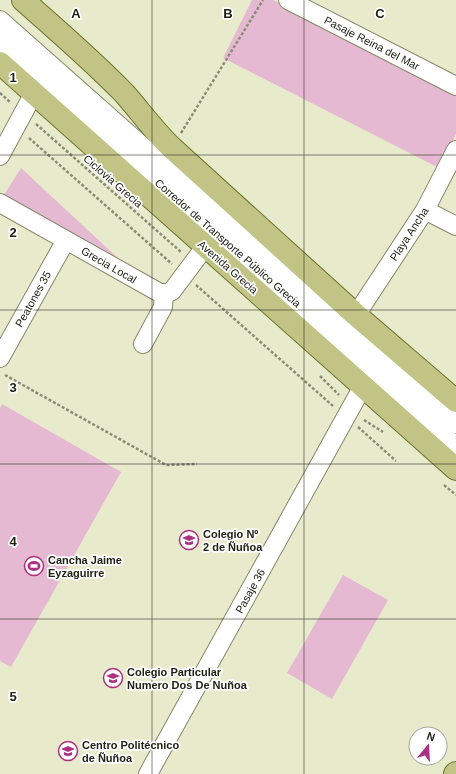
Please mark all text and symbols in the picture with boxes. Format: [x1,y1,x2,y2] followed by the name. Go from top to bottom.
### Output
[71,6,81,21] text: A
[223,6,233,21] text: B
[375,6,385,21] text: C
[322,14,422,72] street label: Pasaje Reina del Mar
[9,70,17,85] text: 1
[81,152,146,210] street label: Ciclovia Grecia
[153,176,304,310] street label: Corredor de Transporte Público Grecia
[387,204,431,263] street label: Playa Ancha
[9,225,17,240] text: 2
[196,238,261,297] street label: Avenida Grecia
[79,244,139,286] street label: Grecia Local
[13,269,53,329] street label: Peatones 35
[9,380,17,395] text: 3
[203,528,263,553] place label: Colegio Nº 2 de Ñuñoa
[178,529,200,551] school or university icon: Colegio Nº 2 de Ñuñoa
[9,534,17,549] text: 4
[48,554,122,579] place label: Cancha Jaime Eyzaguirre
[23,555,45,577] sports icon: Cancha Jaime Eyzaguirre
[233,567,267,615] street label: Pasaje 36
[127,666,248,691] place label: Colegio Particular Numero Dos De Nuñoa
[102,667,124,689] school or university icon: Colegio Particular Numero Dos De Nuñoa
[9,689,17,704] text: 5
[408,726,448,766] north arrow
[425,730,437,743] text: N
[82,739,179,764] place label: Centro Politécnico de Ñuñoa
[57,740,79,762] school or university icon: Centro Politécnico de Ñuñoa

